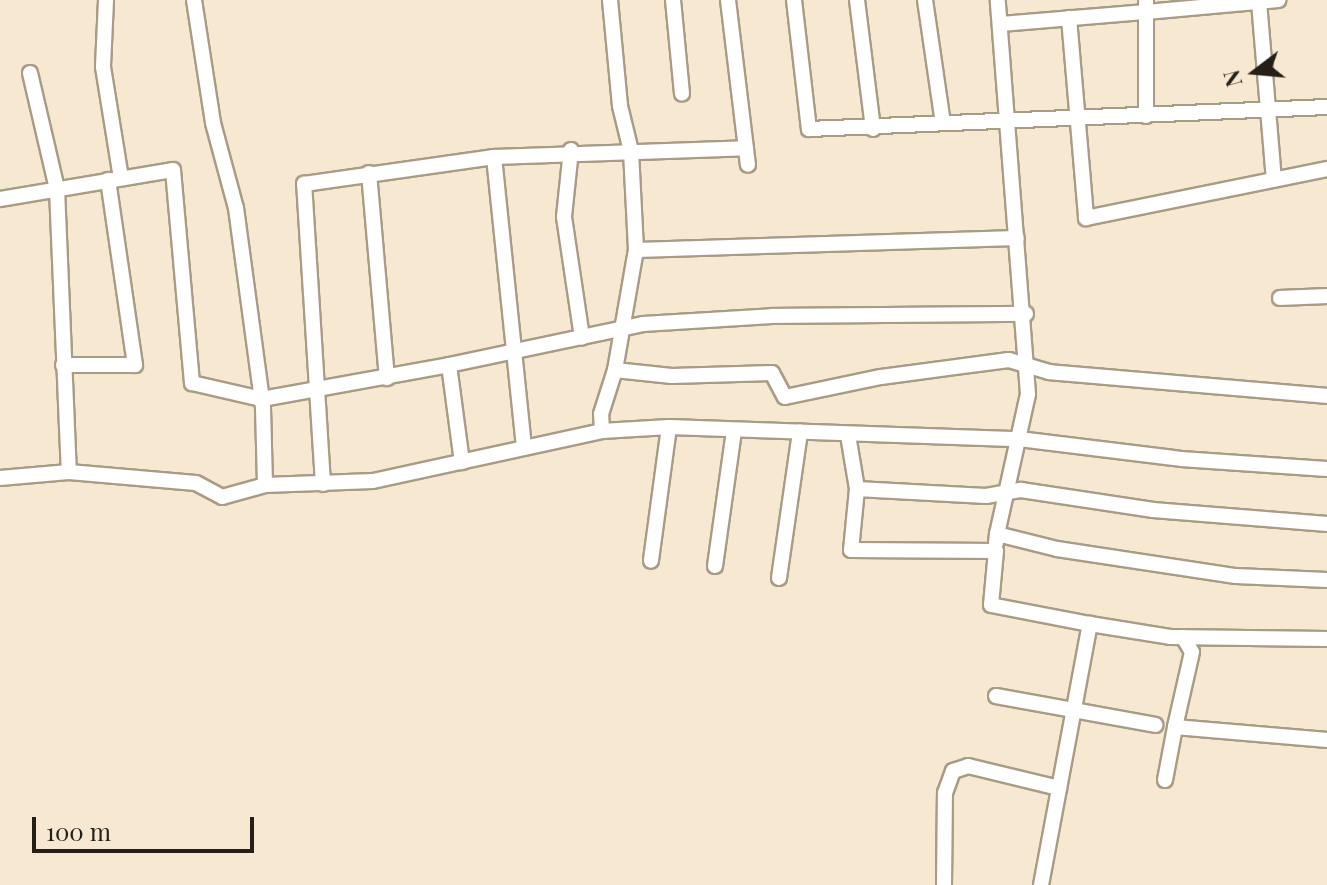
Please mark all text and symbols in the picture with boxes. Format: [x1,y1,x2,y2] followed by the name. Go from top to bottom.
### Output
[1215,32,1295,112] north arrow
[1215,67,1249,90] text: N
[36,801,258,851] scale bar
[46,815,111,847] text: 100 m

